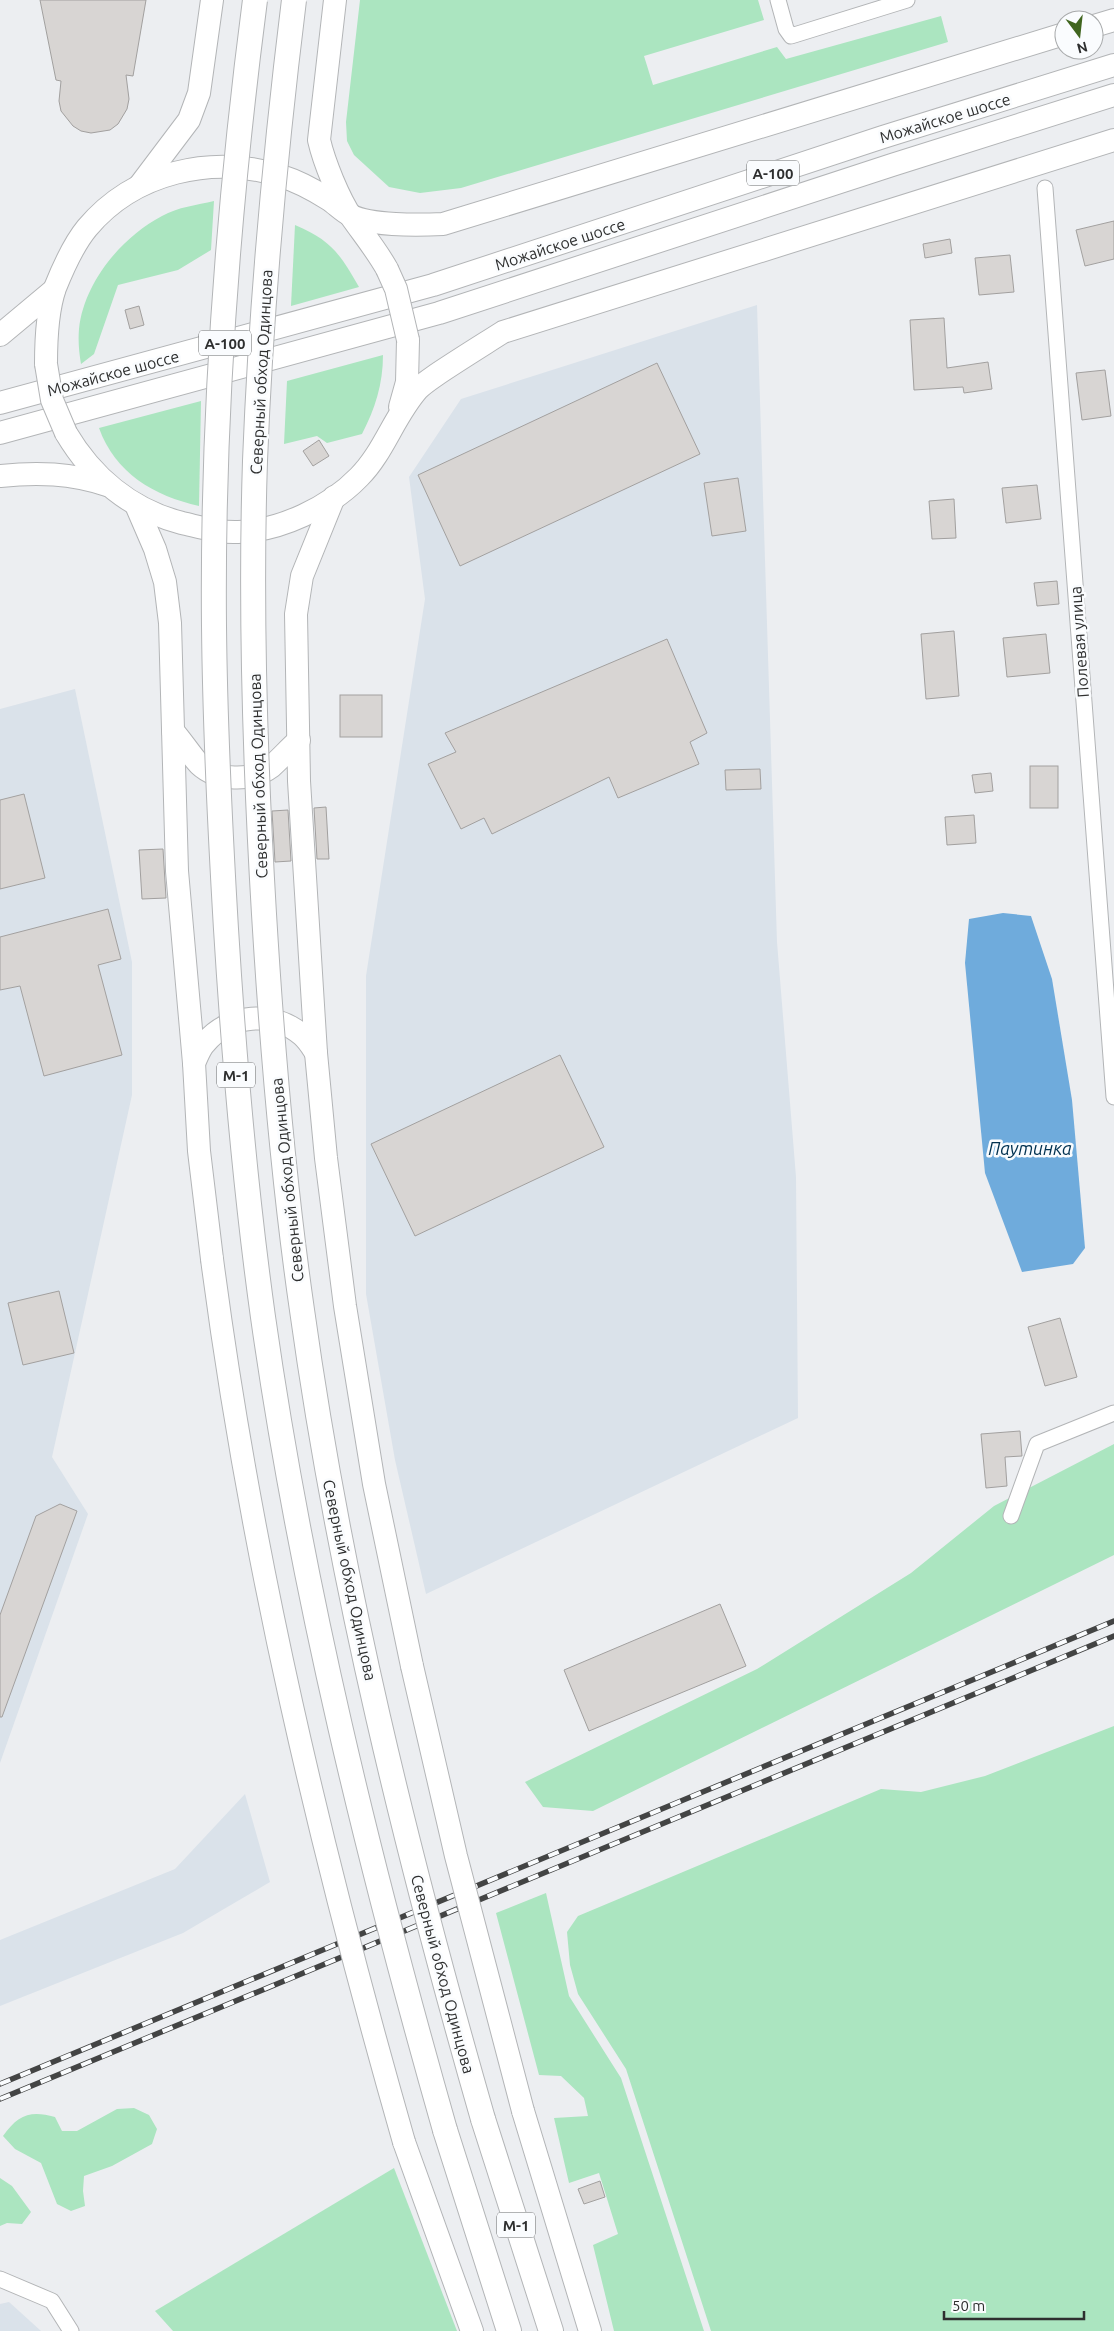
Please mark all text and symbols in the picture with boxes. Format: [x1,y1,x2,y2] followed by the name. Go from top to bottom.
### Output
[1054,10,1104,60] north arrow
[1075,38,1089,57] text: N
[877,90,1013,146] street label: Можайское шоссе
[747,160,799,186] road number: А-100
[493,214,627,274] street label: Можайское шоссе
[247,269,275,475] street label: Северный обход Одинцова
[199,330,251,356] road number: А-100
[45,347,181,399] street label: Можайское шоссе
[1066,586,1092,698] street label: Полевая улица
[245,673,271,879] street label: Северный обход Одинцова
[217,1062,255,1088] road number: М-1
[267,1077,307,1283] street label: Северный обход Одинцова
[988,1138,1072,1158] water label: Паутинка
[320,1478,380,1682] street label: Северный обход Одинцова
[408,1873,478,2075] street label: Северный обход Одинцова
[497,2212,535,2238] road number: М-1
[944,2288,1084,2320] scale bar
[952,2297,985,2314] text: 50 m

